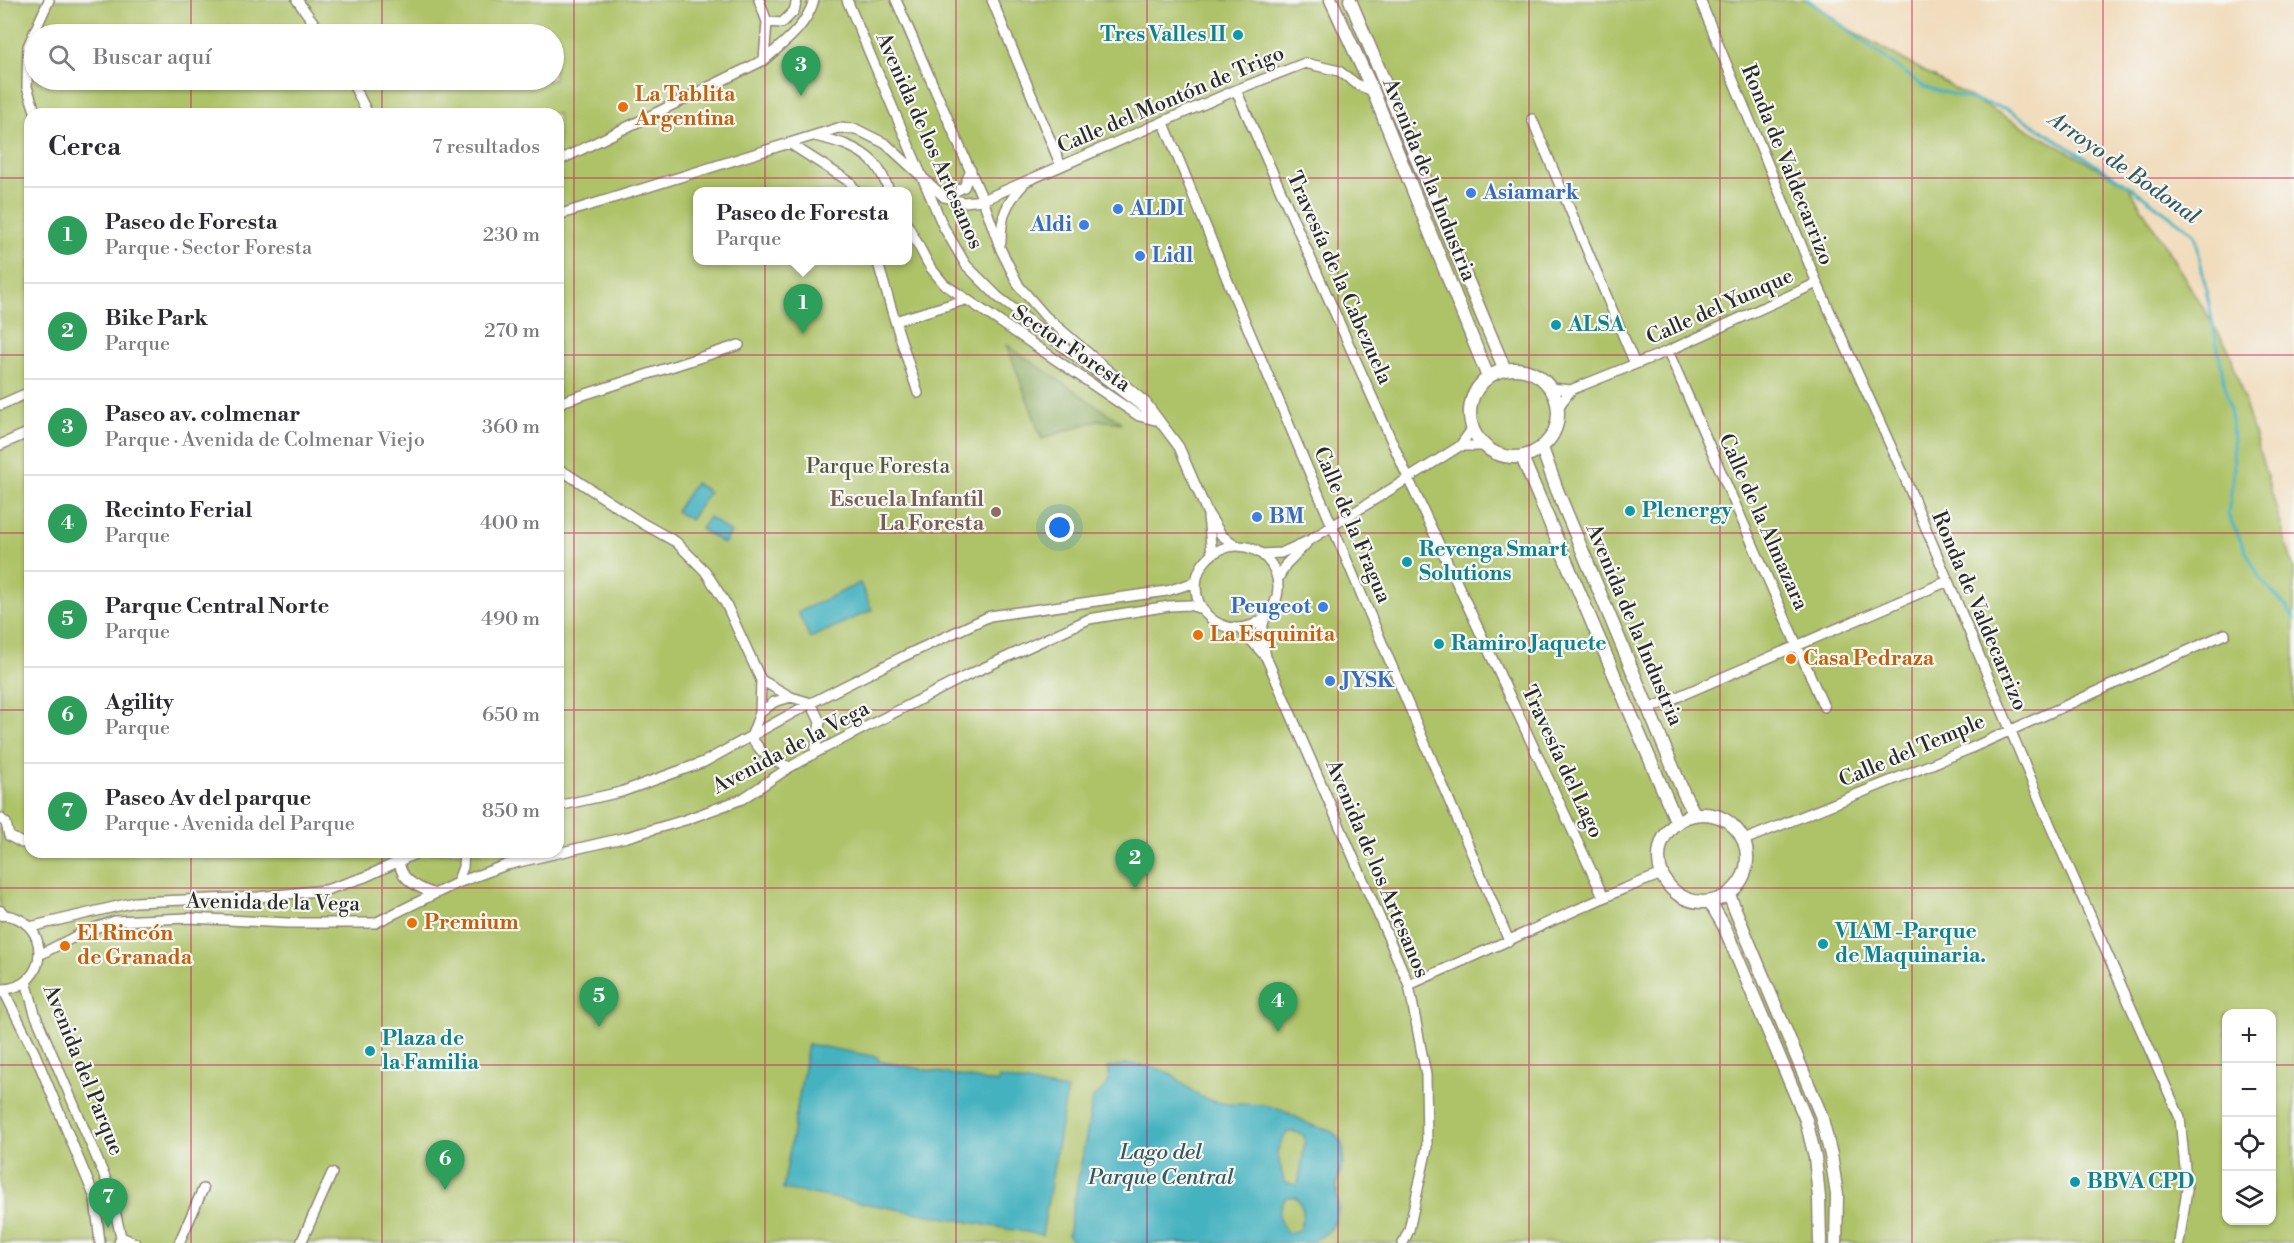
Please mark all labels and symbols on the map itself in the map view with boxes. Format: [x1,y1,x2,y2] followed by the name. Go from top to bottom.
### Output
[1100,22,1226,48] place label: Tres Valles II
[869,28,988,253] street label: Avenida de los Artesanos
[1231,28,1245,42] marker: Tres Valles II
[1054,40,1288,160] street label: Calle del Montón de Trigo
[782,46,820,96] pin: 3
[1735,61,1839,269] street label: Ronda de Valdecarrizo
[1376,74,1482,286] street label: Avenida de la Industria
[634,82,736,132] place label: La Tablita Argentina
[616,100,630,114] marker: La Tablita Argentina
[2042,105,2205,230] water label: Arroyo de Bodonal
[1280,168,1398,389] street label: Travesía de la Cabezuela
[1482,180,1580,206] place label: Asiamark
[1464,186,1478,200] marker: Asiamark
[1129,196,1184,222] place label: ALDI
[1111,202,1125,216] marker: ALDI
[1029,212,1072,238] place label: Aldi
[1077,218,1091,232] marker: Aldi
[1152,243,1193,269] place label: Lidl
[1133,249,1147,263] marker: Lidl
[1643,263,1797,351] street label: Calle del Yunque
[784,284,822,334] pin: 1
[1007,300,1135,398] street label: Sector Foresta
[1567,312,1626,338] place label: ALSA
[1549,318,1563,332] marker: ALSA
[1712,430,1814,615] street label: Calle de la Almazara
[1307,443,1397,607] street label: Calle de la Fragua
[806,454,950,480] park label: Parque Foresta
[830,487,985,537] place label: Escuela Infantil La Foresta
[1642,498,1732,524] place label: Plenergy
[1269,504,1305,530] place label: BM
[1623,504,1637,518] marker: Plenergy
[989,505,1003,519] marker: Escuela Infantil La Foresta
[1925,507,2033,715] street label: Ronda de Valdecarrizo
[1250,510,1264,524] marker: BM
[1045,513,1074,542] your location
[1579,519,1688,730] street label: Avenida de la Industria
[1419,537,1568,587] place label: Revenga Smart Solutions
[1400,555,1414,569] marker: Revenga Smart Solutions
[1231,594,1312,620] place label: Peugeot
[1316,600,1330,614] marker: Peugeot
[1210,622,1336,648] place label: La Esquinita
[1191,628,1205,642] marker: La Esquinita
[1451,631,1606,657] place label: Ramiro Jaquete
[1432,637,1446,651] marker: Ramiro Jaquete
[1803,646,1935,672] place label: Casa Pedraza
[1784,652,1798,666] marker: Casa Pedraza
[1339,668,1395,694] place label: JYSK
[1323,674,1337,688] marker: JYSK
[1515,682,1609,842] street label: Travesía del Lago
[707,696,874,801] street label: Avenida de la Vega
[1835,709,1989,793] street label: Calle del Temple
[1319,755,1435,982] street label: Avenida de los Artesanos
[1116,840,1154,889] pin: 2
[185,888,360,918] street label: Avenida de la Vega
[424,910,519,936] place label: Premium
[405,916,419,930] marker: Premium
[1834,919,1986,969] place label: VIAM -Parque de Maquinaria.
[77,921,193,971] place label: El Rincón de Granada
[1816,937,1830,951] marker: VIAM -Parque de Maquinaria.
[58,939,72,953] marker: El Rincón de Granada
[580,978,618,1027] pin: 5
[37,980,129,1159] street label: Avenida del Parque
[1258,982,1298,1032] pin: 4
[382,1026,479,1076] place label: Plaza de la Familia
[363,1044,377,1058] marker: Plaza de la Familia
[1087,1139,1234,1191] water label: Lago del Parque Central
[426,1140,464,1190] pin: 6
[2087,1169,2194,1195] place label: BBVA CPD
[2068,1175,2082,1189] marker: BBVA CPD
[88,1178,128,1228] pin: 7

